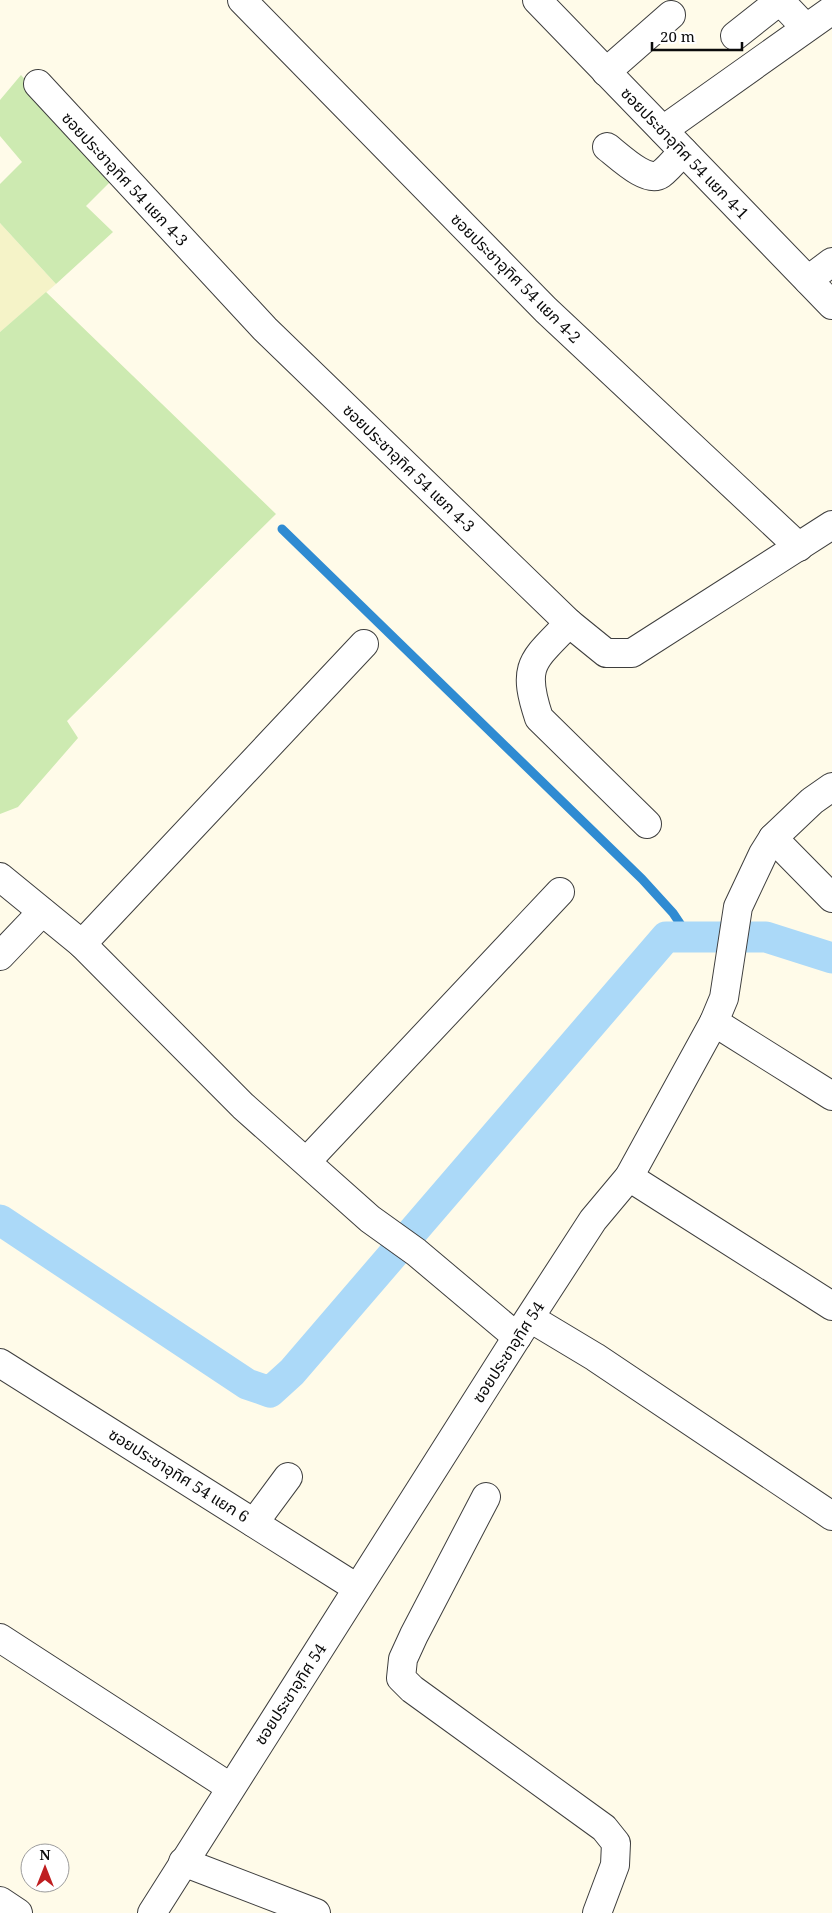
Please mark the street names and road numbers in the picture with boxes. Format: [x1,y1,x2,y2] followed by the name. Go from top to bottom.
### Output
[616,82,754,224] street label: ซอยประชาอุทิศ 54 แยก 4-1
[57,107,193,251] street label: ซอยประชาอุทิศ 54 แยก 4-3
[446,208,586,348] street label: ซอยประชาอุทิศ 54 แยก 4-2
[338,399,480,537] street label: ซอยประชาอุทิศ 54 แยก 4-3
[467,1297,549,1407] street label: ซอยประชาอุทิศ 54
[105,1423,253,1527] street label: ซอยประชาอุทิศ 54 แยก 6
[249,1639,331,1749] street label: ซอยประชาอุทิศ 54

